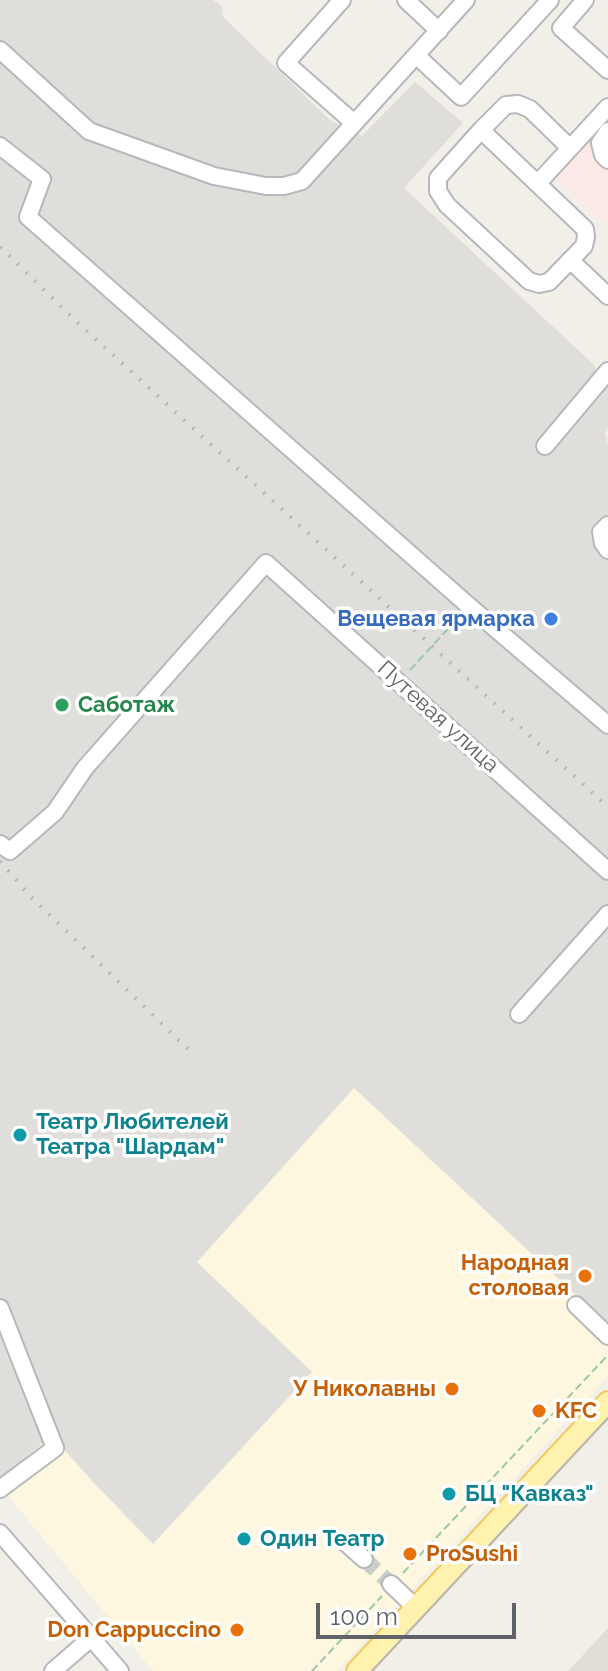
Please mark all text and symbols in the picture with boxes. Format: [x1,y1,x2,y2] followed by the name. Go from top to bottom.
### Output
[337,606,535,632] place label: Вещевая ярмарка
[542,610,560,628] marker: Вещевая ярмарка
[372,656,504,778] street label: Путевая улица
[78,692,175,718] place label: Саботаж
[53,696,71,714] marker: Саботаж
[36,1109,229,1160] place label: Театр Любителей Театра "Шардам"
[11,1126,29,1144] marker: Театр Любителей Театра "Шардам"
[461,1250,569,1302] place label: Народная столовая
[576,1267,594,1285] marker: Народная столовая
[293,1376,436,1402] place label: У Николавны
[443,1380,461,1398] marker: У Николавны
[555,1398,597,1424] place label: KFC
[530,1402,548,1420] marker: KFC
[465,1481,594,1507] place label: БЦ "Кавказ"
[440,1485,458,1503] marker: БЦ "Кавказ"
[260,1526,385,1552] place label: Один Театр
[235,1530,253,1548] marker: Один Театр
[426,1541,518,1567] place label: ProSushi
[401,1545,419,1563] marker: ProSushi
[320,1587,520,1637] scale bar
[330,1602,398,1631] text: 100 m
[47,1617,221,1643] place label: Don Cappuccino
[228,1621,246,1639] marker: Don Cappuccino

